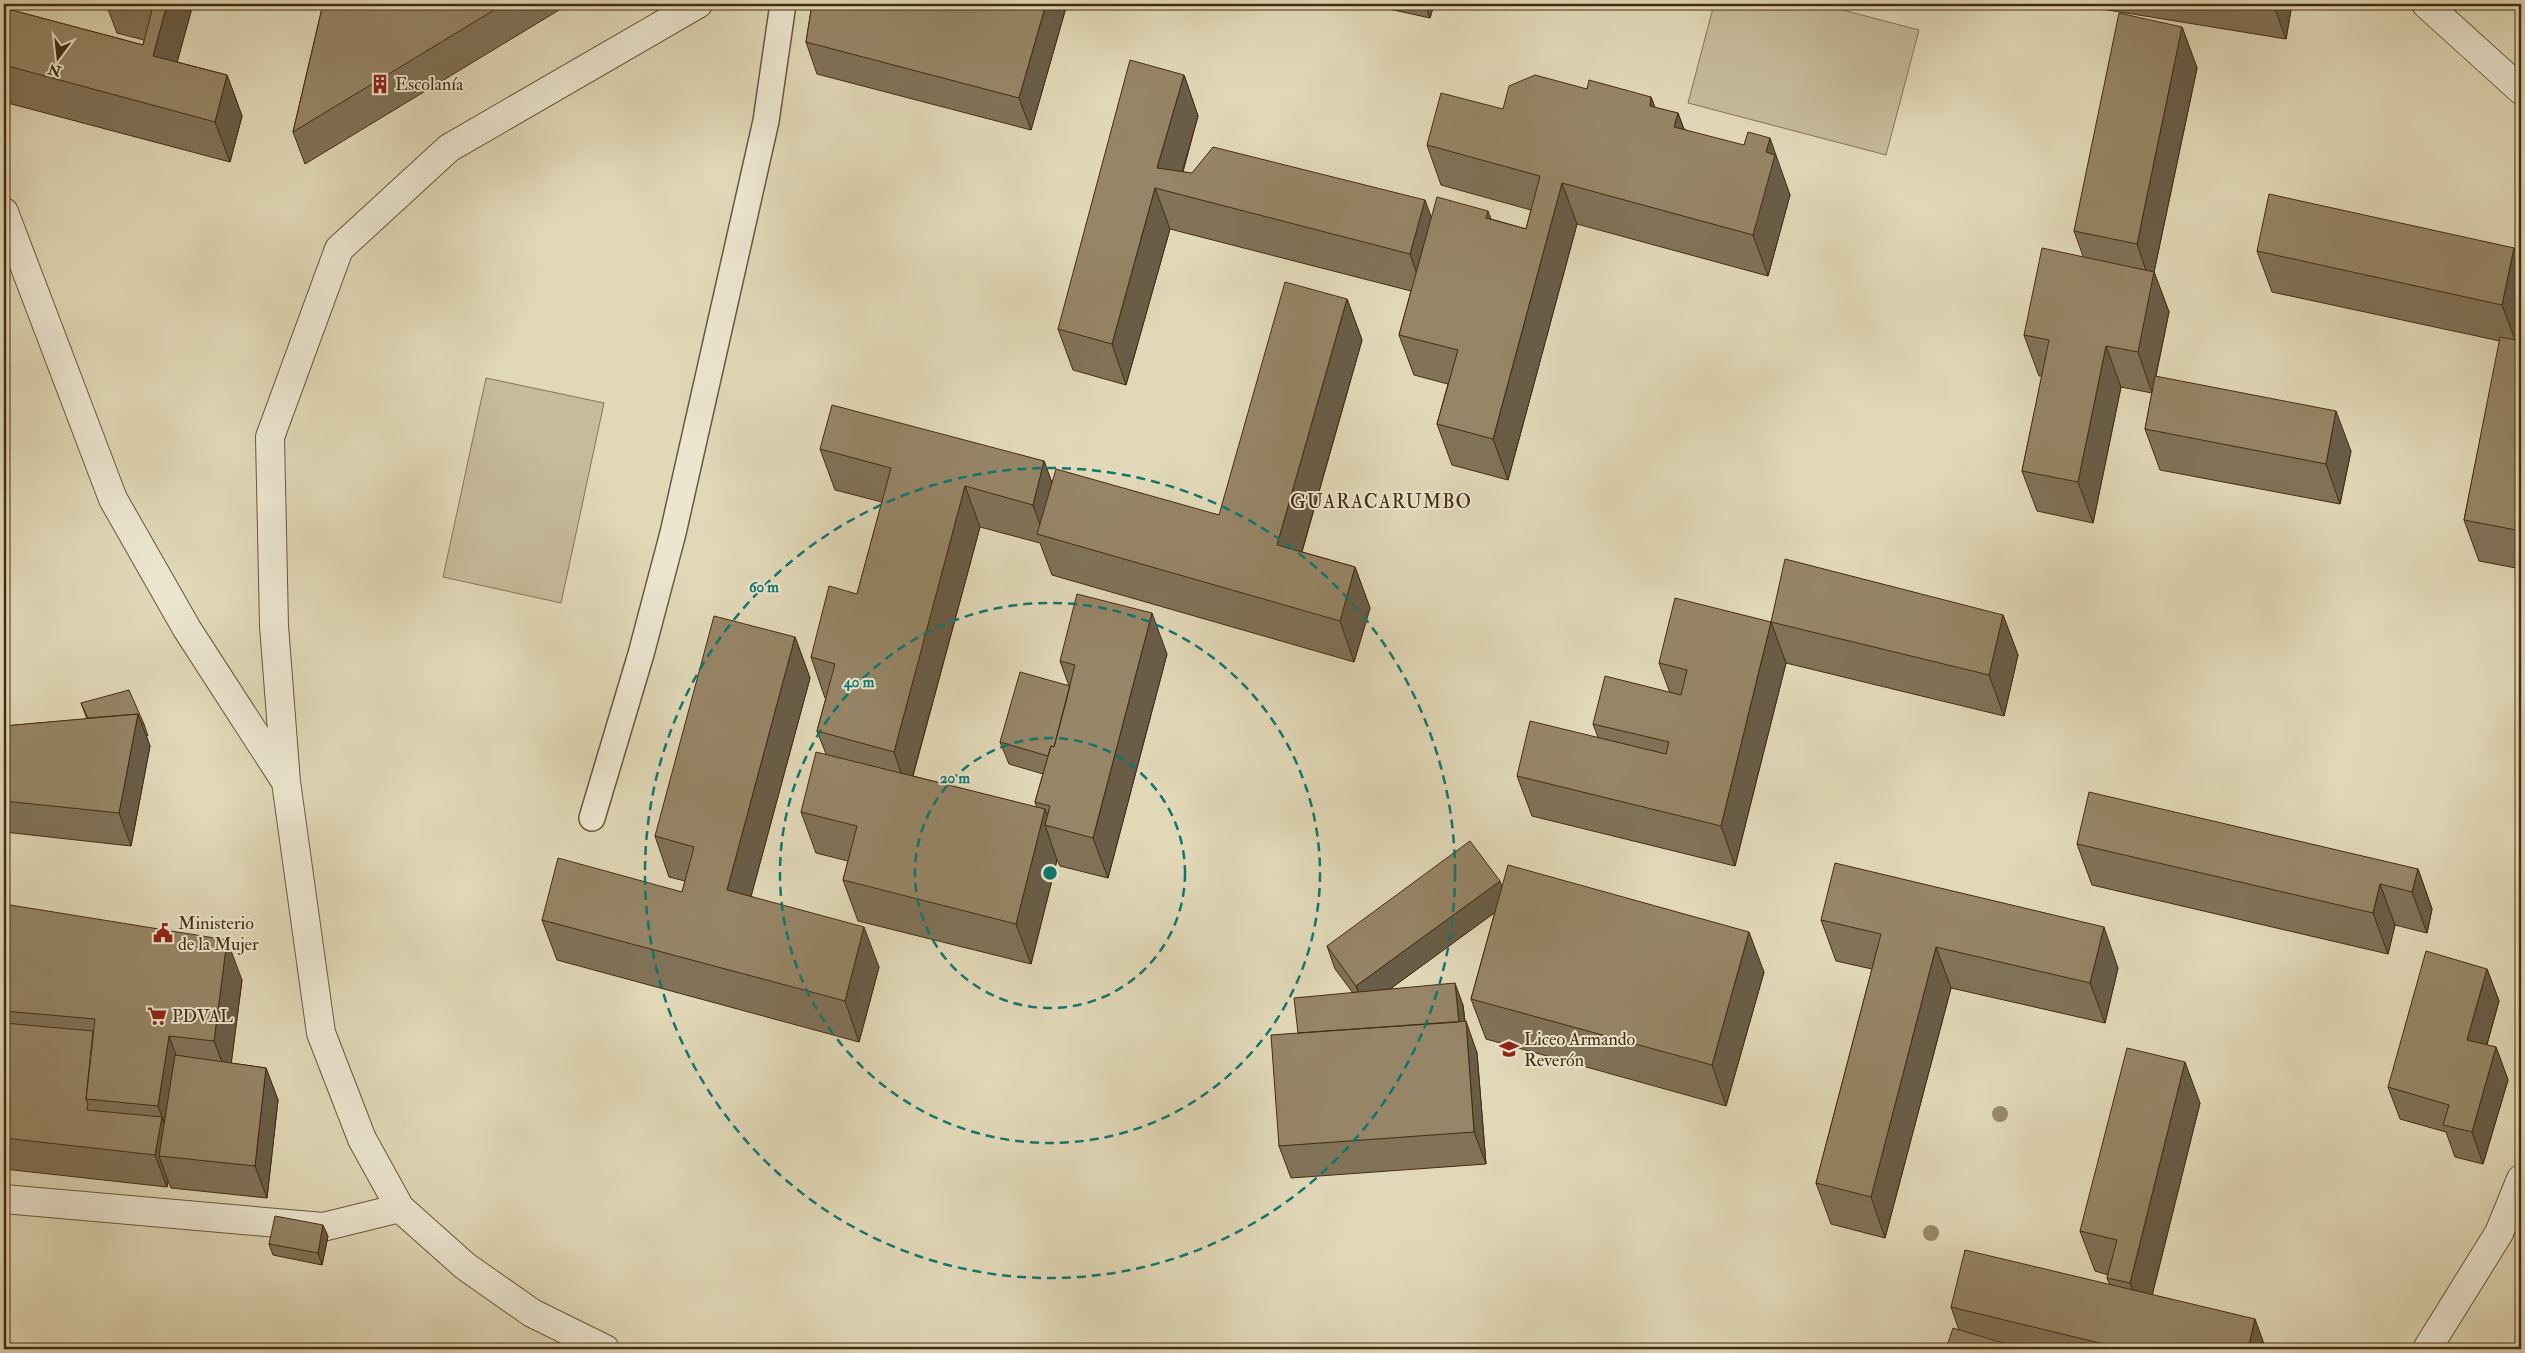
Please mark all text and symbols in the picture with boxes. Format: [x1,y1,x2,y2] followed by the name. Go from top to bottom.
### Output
[32,32,82,82] north arrow
[46,60,64,80] text: N
[369,73,391,95] building icon: Escolanía
[395,73,464,96] place label: Escolanía
[1290,490,1472,514] district label: GUARACARUMBO
[749,578,779,597] text: 60 m
[843,673,875,692] text: 40 m
[940,769,970,788] text: 20 m
[1041,864,1059,882] centre of rings
[178,912,259,956] place label: Ministerio de la Mujer
[152,922,174,944] public building icon: Ministerio de la Mujer
[146,1005,168,1027] supermarket icon: PDVAL
[172,1005,233,1028] place label: PDVAL
[1524,1028,1636,1072] place label: Liceo Armando Reverón
[1498,1038,1520,1060] school or university icon: Liceo Armando Reverón

